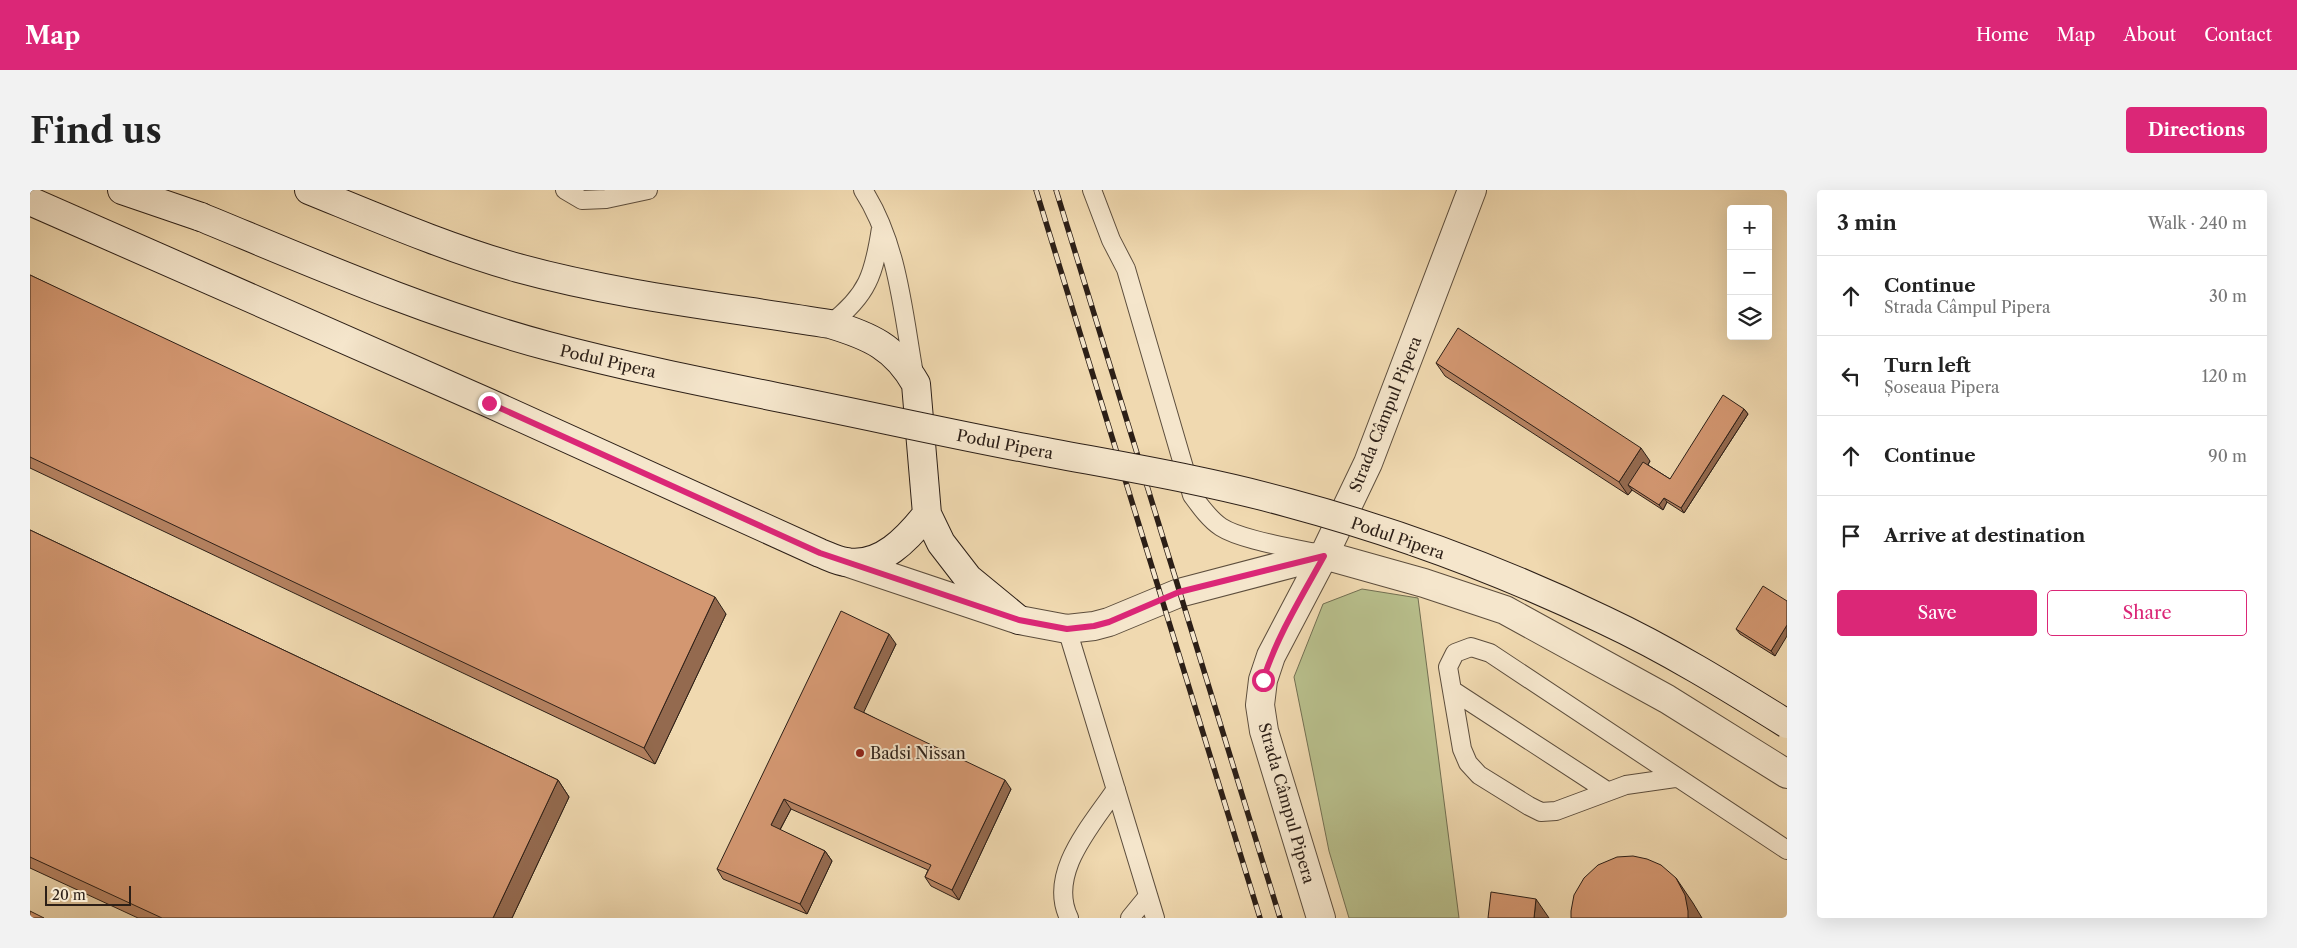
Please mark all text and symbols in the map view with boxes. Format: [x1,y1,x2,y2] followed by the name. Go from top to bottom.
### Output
[25,21,80,50] text: Map
[1976,24,2029,46] text: Home
[2057,24,2095,46] text: Map
[2123,24,2176,46] text: About
[2204,24,2272,46] text: Contact
[2126,107,2267,153] button: Directions
[30,109,162,152] text: Find us
[1727,205,1772,340] map controls
[1727,205,1772,250] button: +
[1837,210,1897,235] text: 3 min
[2148,213,2247,233] text: Walk · 240 m
[1727,250,1772,295] button: −
[1884,274,1976,297] text: Continue
[1837,282,1865,310] icon: ahead
[2209,286,2247,306] text: 30 m
[1727,295,1772,340] button: layers
[1884,297,2050,317] text: Strada Câmpul Pipera
[1345,333,1426,495] street label: Strada Câmpul Pipera
[558,340,659,382] street label: Podul Pipera
[1884,354,1971,377] text: Turn left
[1837,362,1865,390] icon: left
[2202,366,2247,386] text: 120 m
[1884,377,2000,397] text: Șoseaua Pipera
[478,392,501,415] route end
[955,425,1056,463] street label: Podul Pipera
[1837,442,1865,470] icon: ahead
[1884,444,1976,467] text: Continue
[2208,446,2247,466] text: 90 m
[1348,513,1448,564] street label: Podul Pipera
[1837,522,1865,550] icon: arrive
[1884,524,2085,547] text: Arrive at destination
[1837,590,2037,636] button: Save
[2047,590,2247,636] button: Share
[1252,669,1275,692] route start
[1254,720,1320,886] street label: Strada Câmpul Pipera
[870,743,966,763] place label: Badsi Nissan
[854,747,866,759] marker: Badsi Nissan
[45,883,131,906] scale bar
[52,886,86,904] text: 20 m

